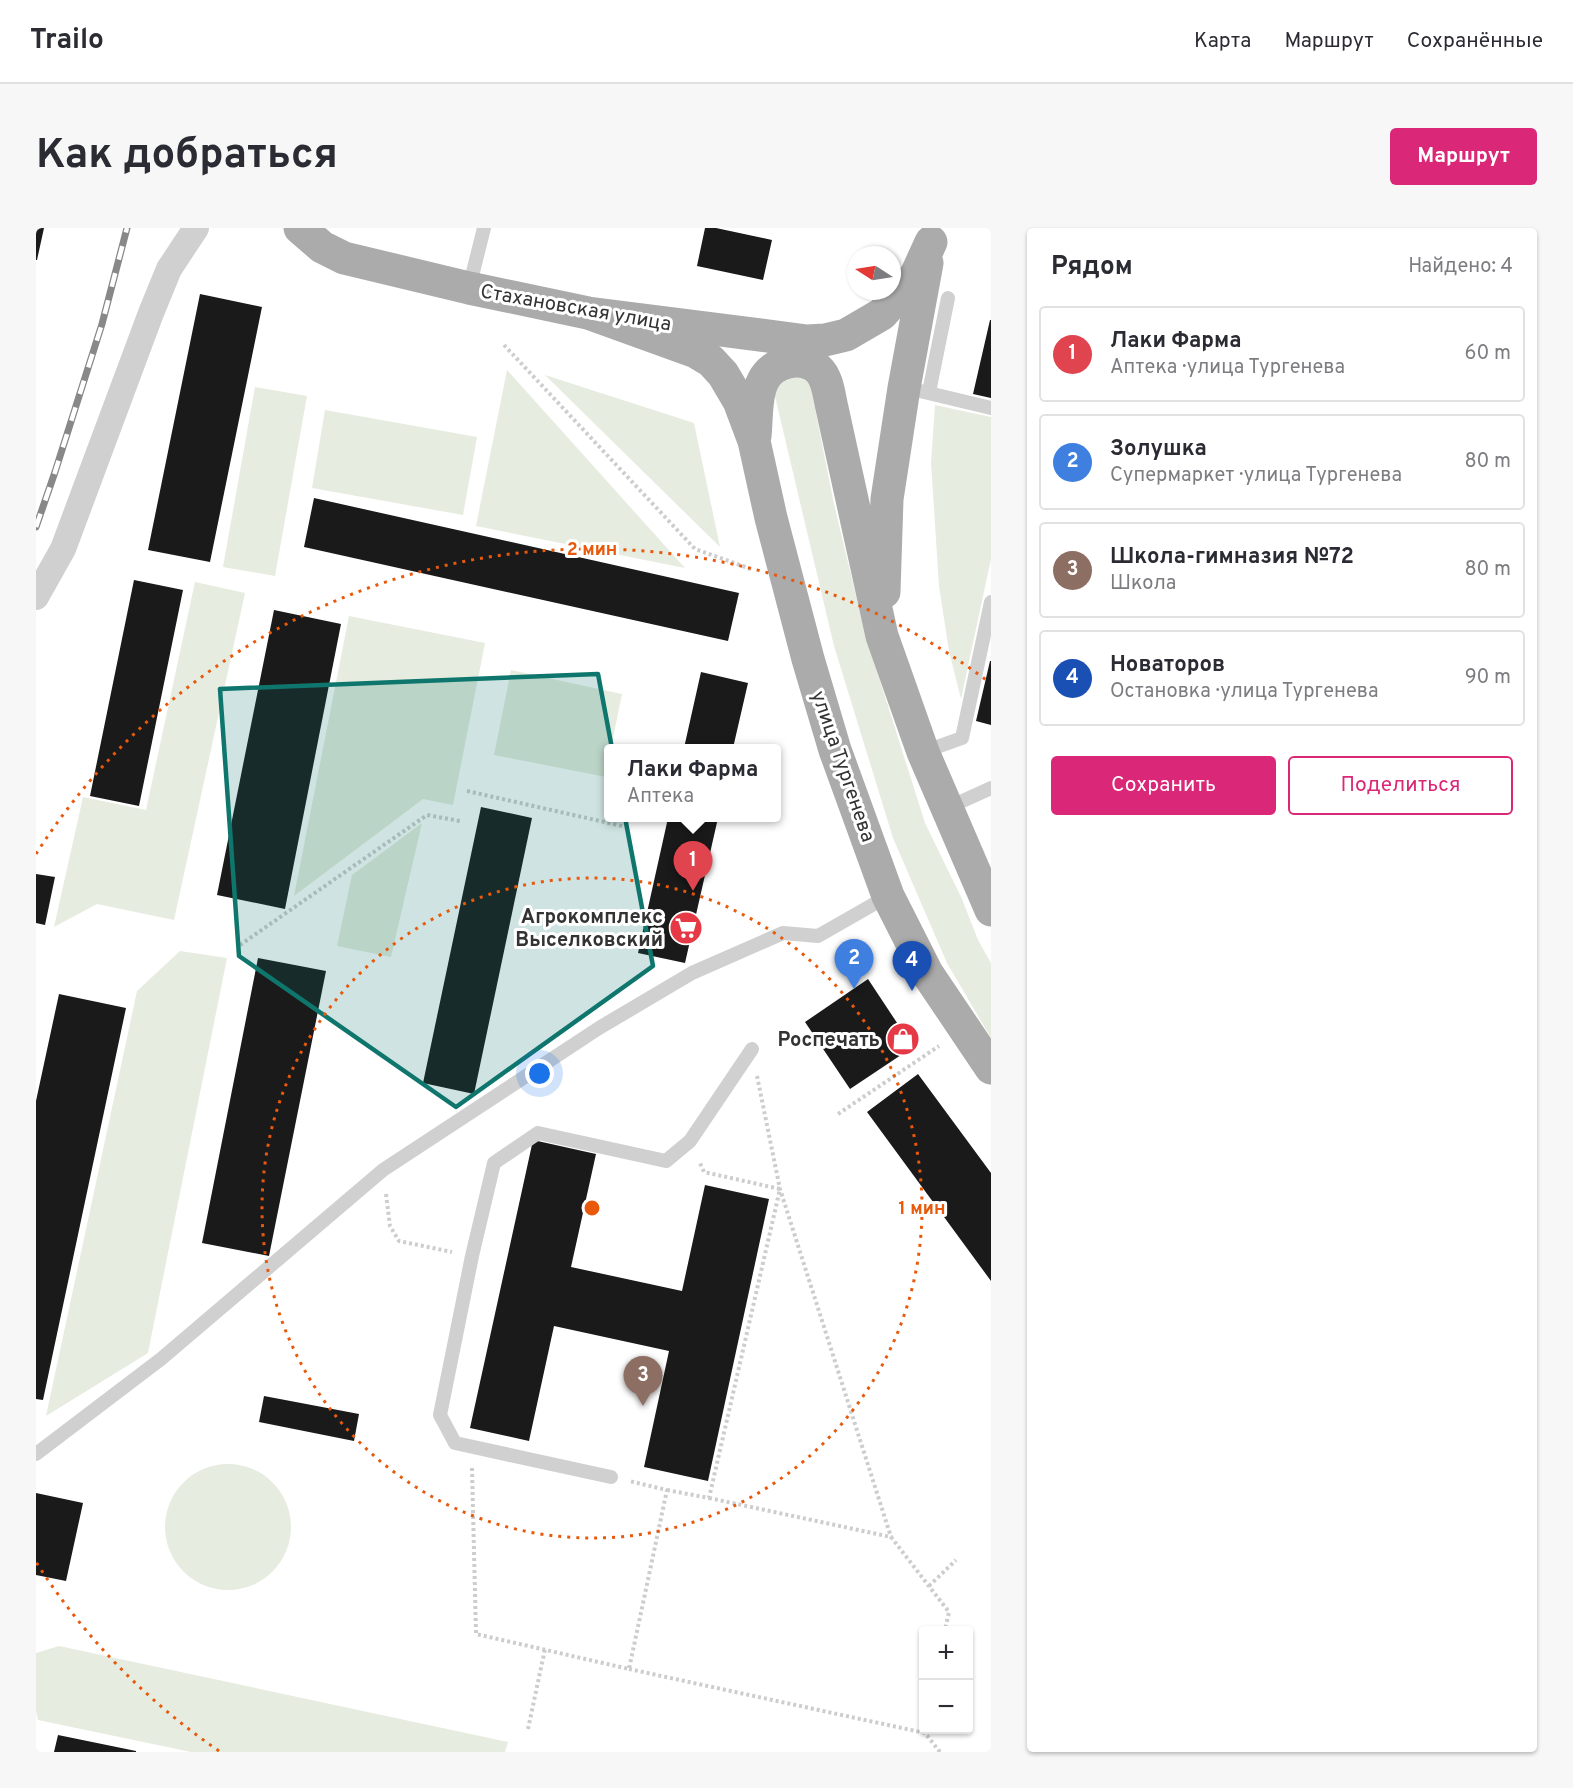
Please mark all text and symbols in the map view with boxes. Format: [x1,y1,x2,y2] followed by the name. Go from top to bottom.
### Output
[30,23,104,59] text: Trailo
[1194,28,1251,55] text: Карта
[1284,28,1374,55] text: Маршрут
[1407,28,1543,55] text: Сохранённые
[1390,128,1537,185] button: Маршрут
[36,130,338,183] text: Как добраться
[847,246,901,300] north arrow
[1051,251,1133,284] text: Рядом
[1408,254,1513,280] text: Найдено: 4
[478,279,673,339] street label: Стахановская улица
[1110,328,1242,355] text: Лаки Фарма
[1069,341,1077,367] text: 1
[1465,341,1511,367] text: 60 m
[1110,355,1345,381] text: Аптека · улица Тургенева
[1110,436,1207,463] text: Золушка
[1066,449,1079,475] text: 2
[1465,449,1511,475] text: 80 m
[1110,463,1402,489] text: Супермаркет · улица Тургенева
[567,539,617,562] text: 2 мин
[1110,544,1354,571] text: Школа-гимназия №72
[1067,557,1079,583] text: 3
[1465,557,1511,583] text: 80 m
[1110,571,1176,597] text: Школа
[1110,652,1225,679] text: Новаторов
[1066,665,1079,691] text: 4
[1465,665,1511,691] text: 90 m
[1110,679,1379,705] text: Остановка · улица Тургенева
[804,688,880,846] street label: улица Тургенева
[604,744,781,822] popup
[1051,756,1276,815] button: Сохранить
[1288,756,1513,815] button: Поделиться
[627,757,758,784] text: Лаки Фарма
[627,784,694,810] text: Аптека
[674,842,712,891] pin: 1
[515,905,663,954] place label: Агрокомплекс Выселковский
[668,910,704,946] supermarket icon: Агрокомплекс Выселковский
[834,940,874,989] pin: 2
[892,942,932,991] pin: 4
[885,1021,921,1057] shop icon: Роспечать
[777,1028,880,1054] place label: Роспечать
[525,1059,554,1088] your location
[582,1198,602,1218] centre of rings
[899,1198,945,1221] text: 1 мин
[624,1356,662,1406] pin: 3
[919,1626,973,1734] map controls
[919,1626,973,1680] button: +
[919,1680,973,1734] button: −

